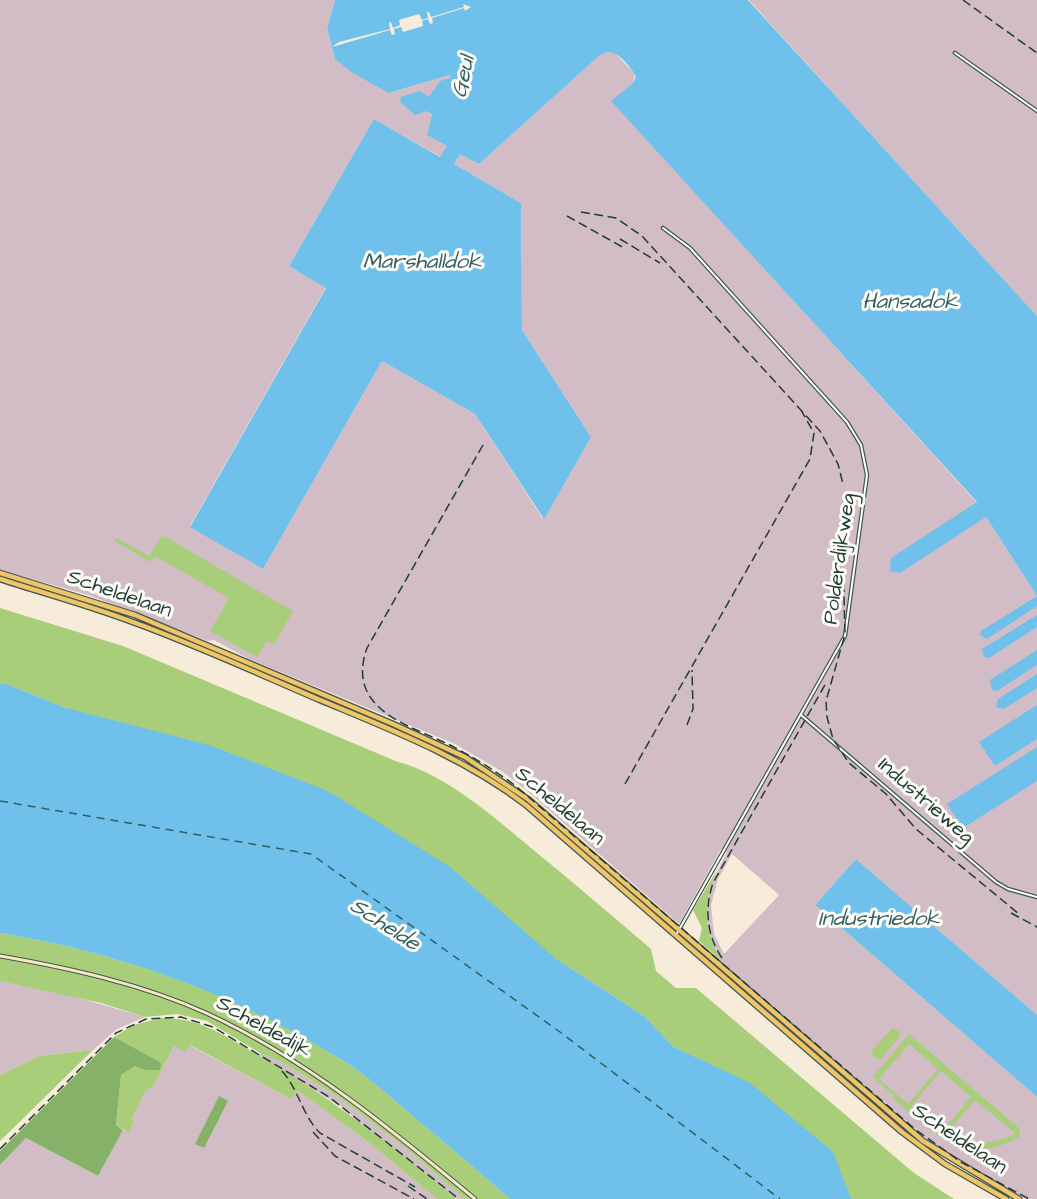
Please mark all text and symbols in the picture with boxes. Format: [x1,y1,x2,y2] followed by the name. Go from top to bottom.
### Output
[448,54,482,100] water label: Geul
[363,250,481,276] water label: Marshalldok
[863,290,957,316] water label: Hansadok
[819,492,863,626] street label: Polderdijkweg
[63,565,175,625] street label: Scheldelaan
[872,753,978,851] street label: Industrieweg
[509,762,609,852] street label: Scheldelaan
[344,894,424,958] water label: Schelde
[818,907,940,933] water label: Industriedok
[211,992,315,1064] street label: Scheldedijk
[907,1099,1011,1181] street label: Scheldelaan

